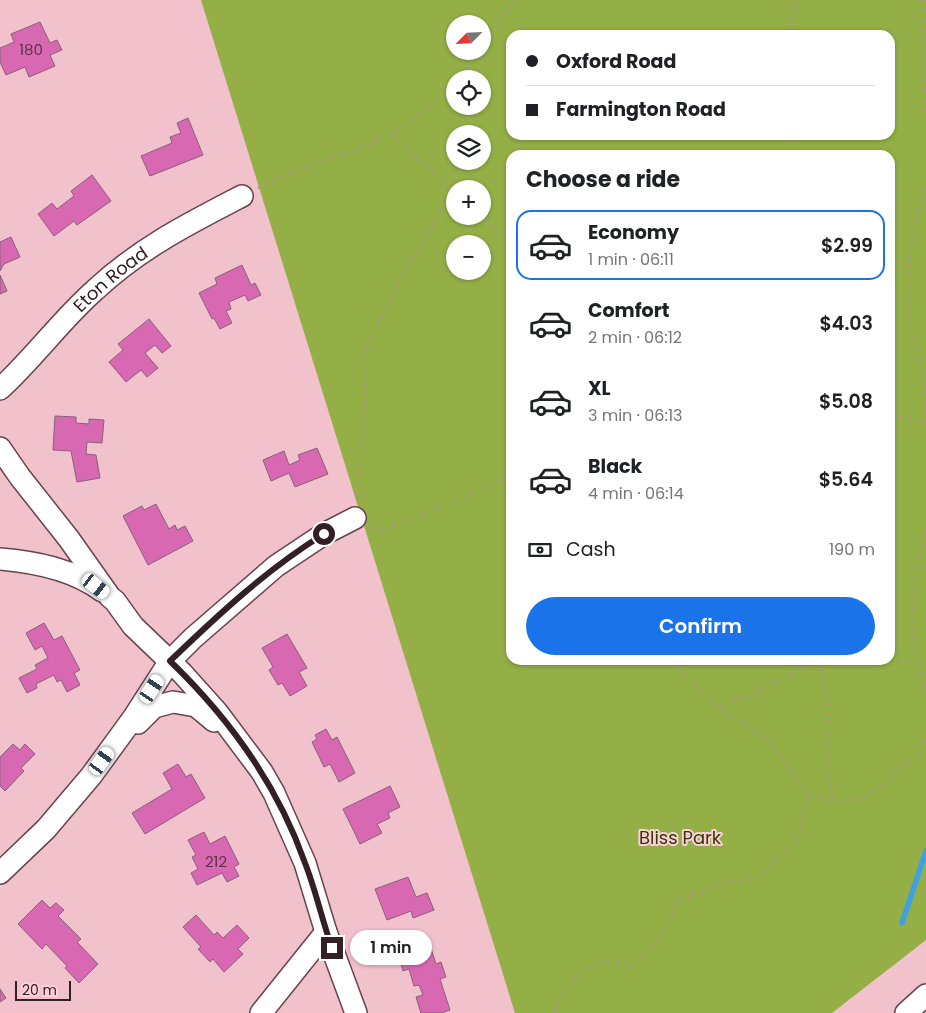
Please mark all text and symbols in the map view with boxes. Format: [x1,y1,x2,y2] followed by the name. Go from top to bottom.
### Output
[446,15,491,60] north arrow
[446,15,491,280] map controls
[19,39,43,60] house number: 180
[556,48,676,75] text: Oxford Road
[446,70,491,115] button: locate
[556,96,726,123] text: Farmington Road
[446,125,491,170] button: layers
[526,164,680,195] text: Choose a ride
[446,180,491,225] button: +
[588,219,679,246] text: Economy
[528,223,573,268] icon: car
[821,232,873,259] text: $2.99
[446,235,491,280] button: −
[67,240,152,317] street label: Eton Road
[588,248,674,271] text: 1 min · 06:11
[588,297,670,324] text: Comfort
[528,301,573,346] icon: car
[819,310,873,337] text: $4.03
[588,326,682,349] text: 2 min · 06:12
[588,375,611,402] text: XL
[528,379,573,424] icon: car
[819,388,873,415] text: $5.08
[588,404,682,427] text: 3 min · 06:13
[588,453,642,480] text: Black
[528,457,573,502] icon: car
[819,466,873,493] text: $5.64
[588,482,684,505] text: 4 min · 06:14
[313,523,335,545] route start
[526,536,554,564] icon: cash
[566,536,616,563] text: Cash
[829,538,875,561] text: 190 m
[79,571,112,601] car
[526,597,875,655] button: Confirm
[137,672,166,706] car
[87,744,116,778] car
[639,825,722,850] park label: Bliss Park
[205,851,227,872] house number: 212
[350,930,432,966] callout: 1 min
[370,936,412,959] text: 1 min
[321,937,343,959] route end
[15,978,71,1001] scale bar
[22,980,57,1000] text: 20 m

